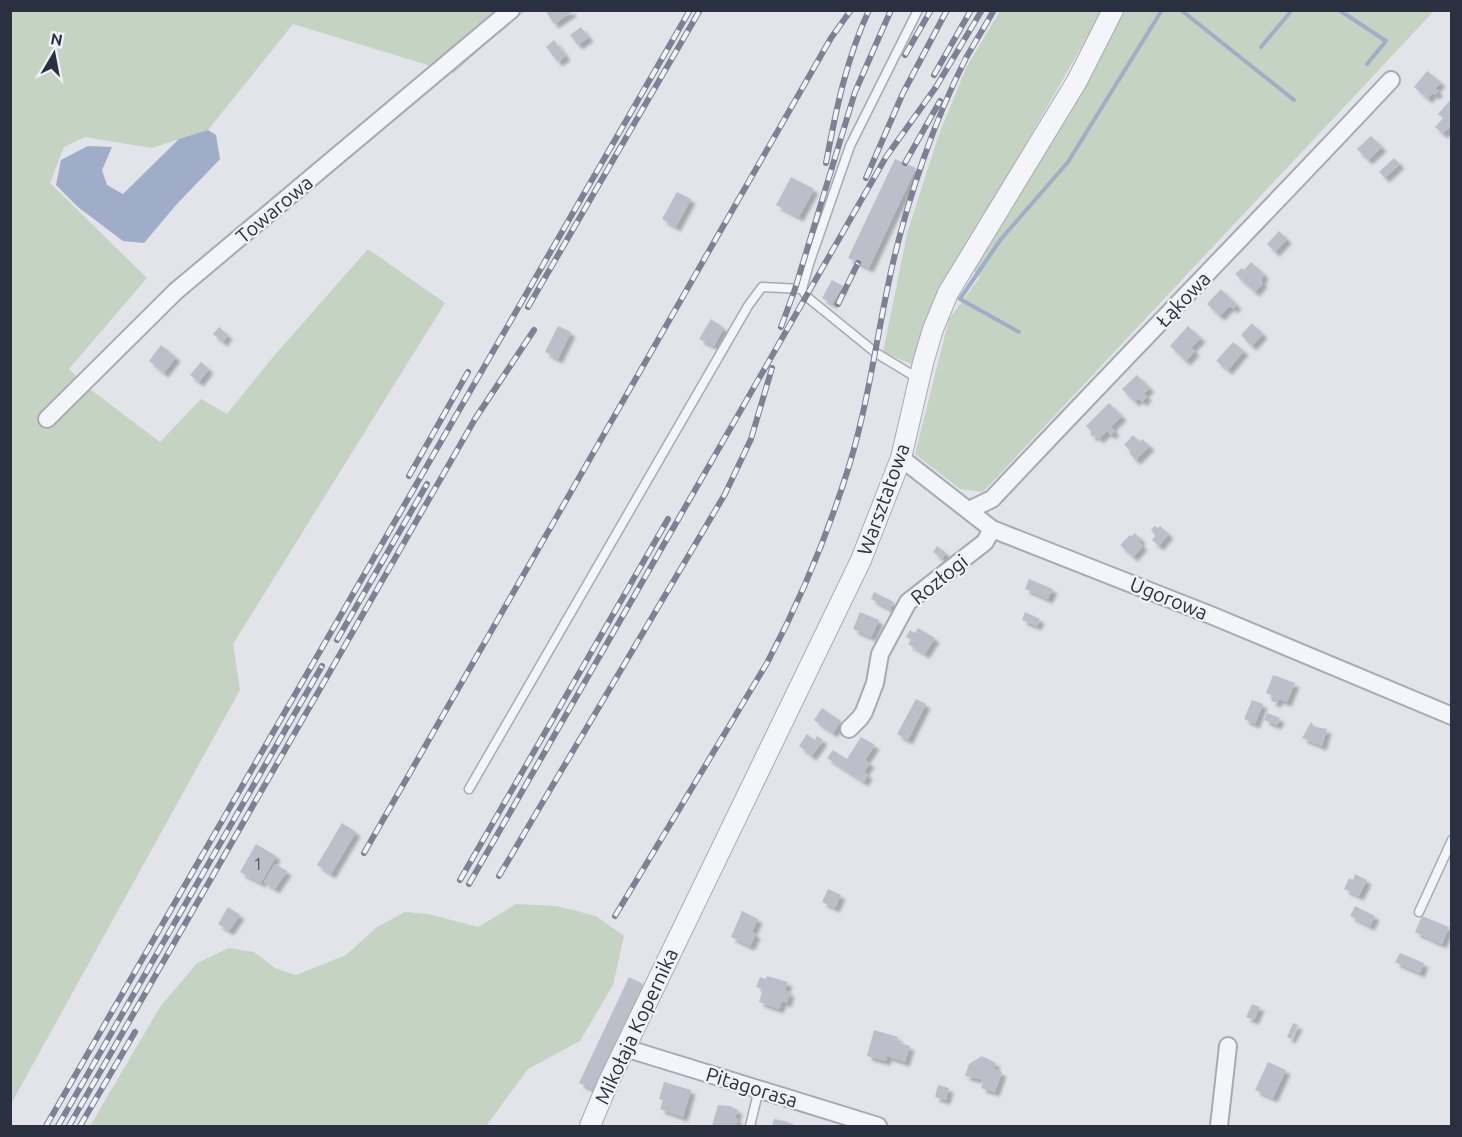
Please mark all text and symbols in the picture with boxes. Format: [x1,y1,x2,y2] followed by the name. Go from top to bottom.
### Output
[24,24,84,84] north arrow
[49,29,64,49] text: N
[231,170,317,248] street label: Towarowa
[1151,267,1215,331] street label: Łąkowa
[852,440,914,558] street label: Warsztatowa
[906,549,972,609] street label: Rozłogi
[1127,572,1211,624] street label: Ugorowa
[253,855,263,873] house number: 1
[590,944,682,1108] street label: Mikołaja Kopernika
[703,1062,801,1112] street label: Pitagorasa

